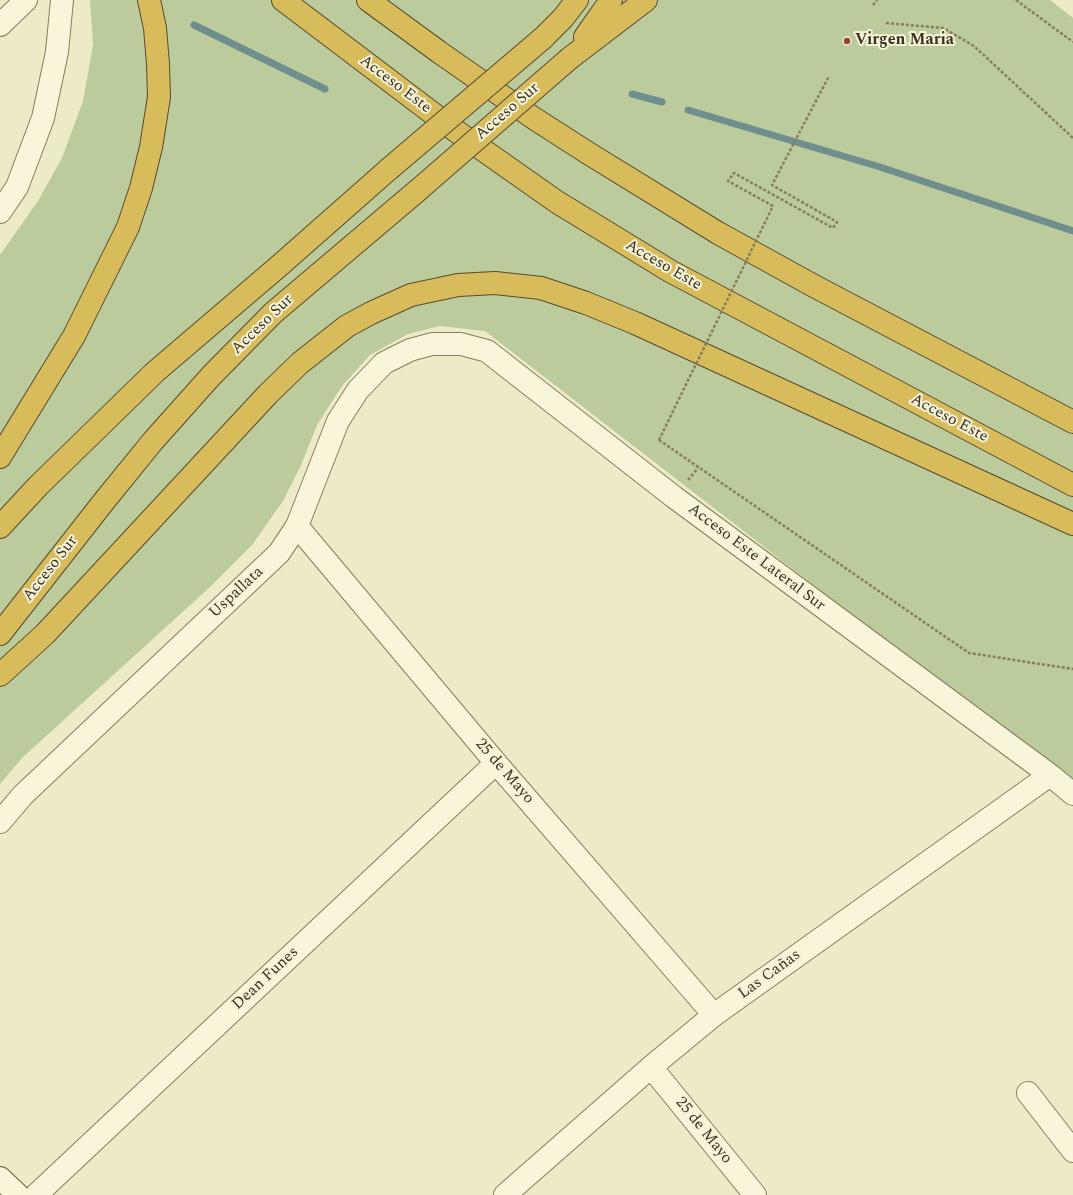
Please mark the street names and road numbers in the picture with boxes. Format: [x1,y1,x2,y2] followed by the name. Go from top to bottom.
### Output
[355,52,435,118] street label: Acceso Este
[472,79,544,145] street label: Acceso Sur
[621,236,705,296] street label: Acceso Este
[228,291,298,359] street label: Acceso Sur
[907,391,991,447] street label: Acceso Este
[684,500,828,616] street label: Acceso Este Lateral Sur
[19,532,83,606] street label: Acceso Sur
[206,563,268,623] street label: Uspallata
[470,735,538,809] street label: 25 de Mayo
[229,943,303,1015] street label: Dean Funes
[735,946,805,1004] street label: Las Cañas
[670,1094,736,1168] street label: 25 de Mayo

